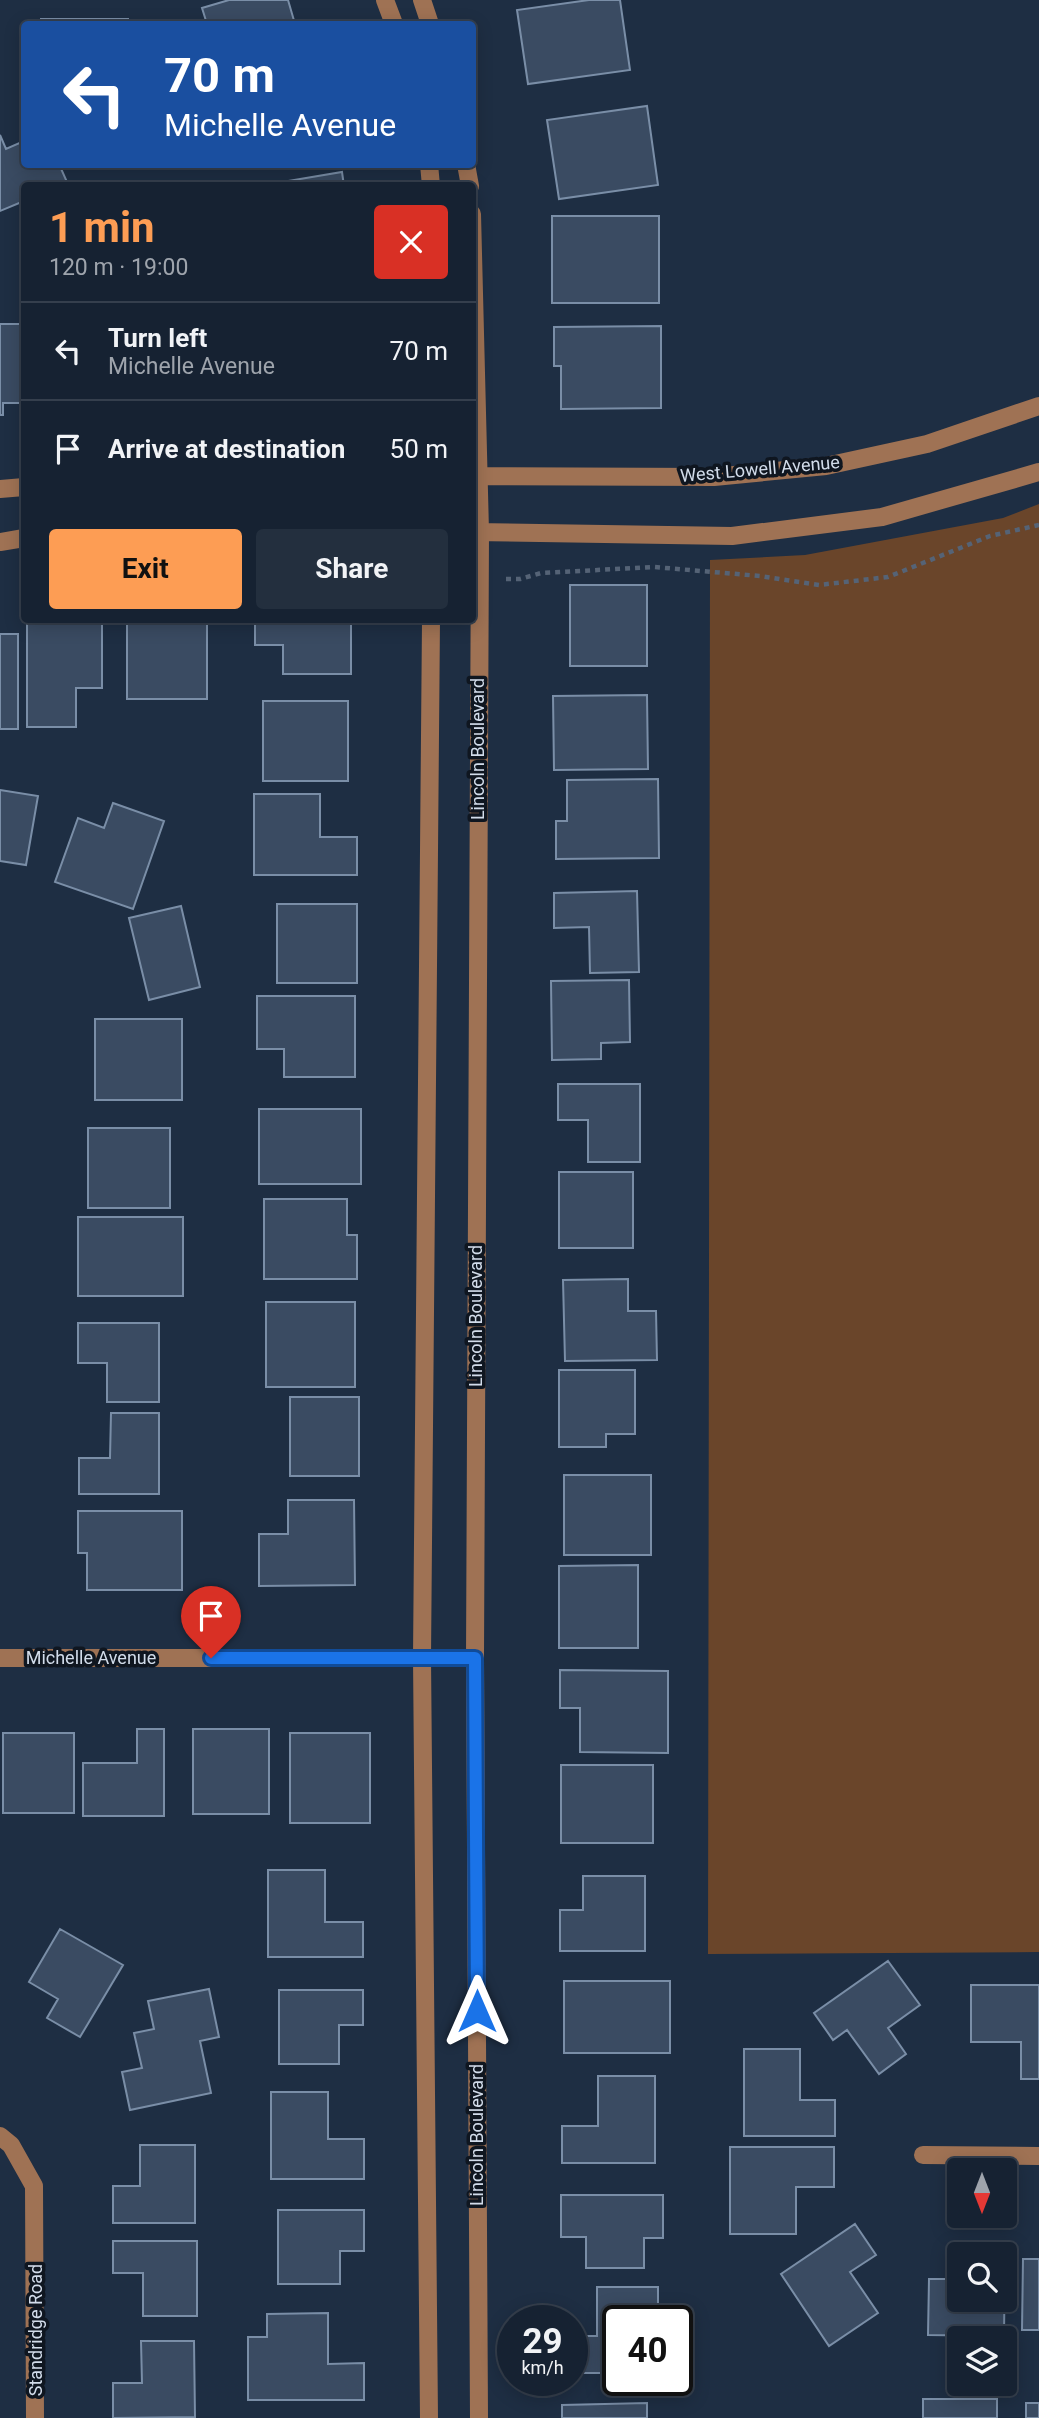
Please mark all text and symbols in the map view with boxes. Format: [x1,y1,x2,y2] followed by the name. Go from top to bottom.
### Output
[164,47,275,104] text: 70 m
[49,49,140,140] icon: left
[164,106,396,144] text: Michelle Avenue
[49,203,155,252] text: 1 min
[374,205,448,279] button: close
[49,254,188,281] text: 120 m · 19:00
[108,323,207,353] text: Turn left
[49,332,87,370] icon: left
[390,336,448,366] text: 70 m
[108,353,275,380] text: Michelle Avenue
[49,430,87,468] icon: arrive
[108,434,345,464] text: Arrive at destination
[390,434,448,464] text: 50 m
[679,451,841,486] street label: West Lowell Avenue
[49,529,242,609] button: Exit
[256,529,448,609] button: Share
[467,678,488,820] street label: Lincoln Boulevard
[465,1245,486,1387] street label: Lincoln Boulevard
[181,1586,241,1658] pin
[192,1597,230,1635] icon: arrive
[26,1647,156,1668] street label: Michelle Avenue
[440,1974,514,2048] position arrow
[466,2064,487,2206] street label: Lincoln Boulevard
[947,2158,1017,2228] north arrow
[947,2158,1017,2396] map controls
[947,2242,1017,2312] button: search
[25,2264,46,2396] street label: Standridge Road
[602,2305,693,2396] speed limit sign: 40
[522,2321,563,2362] text: 29
[947,2326,1017,2396] button: layers
[521,2357,564,2378] text: km/h

